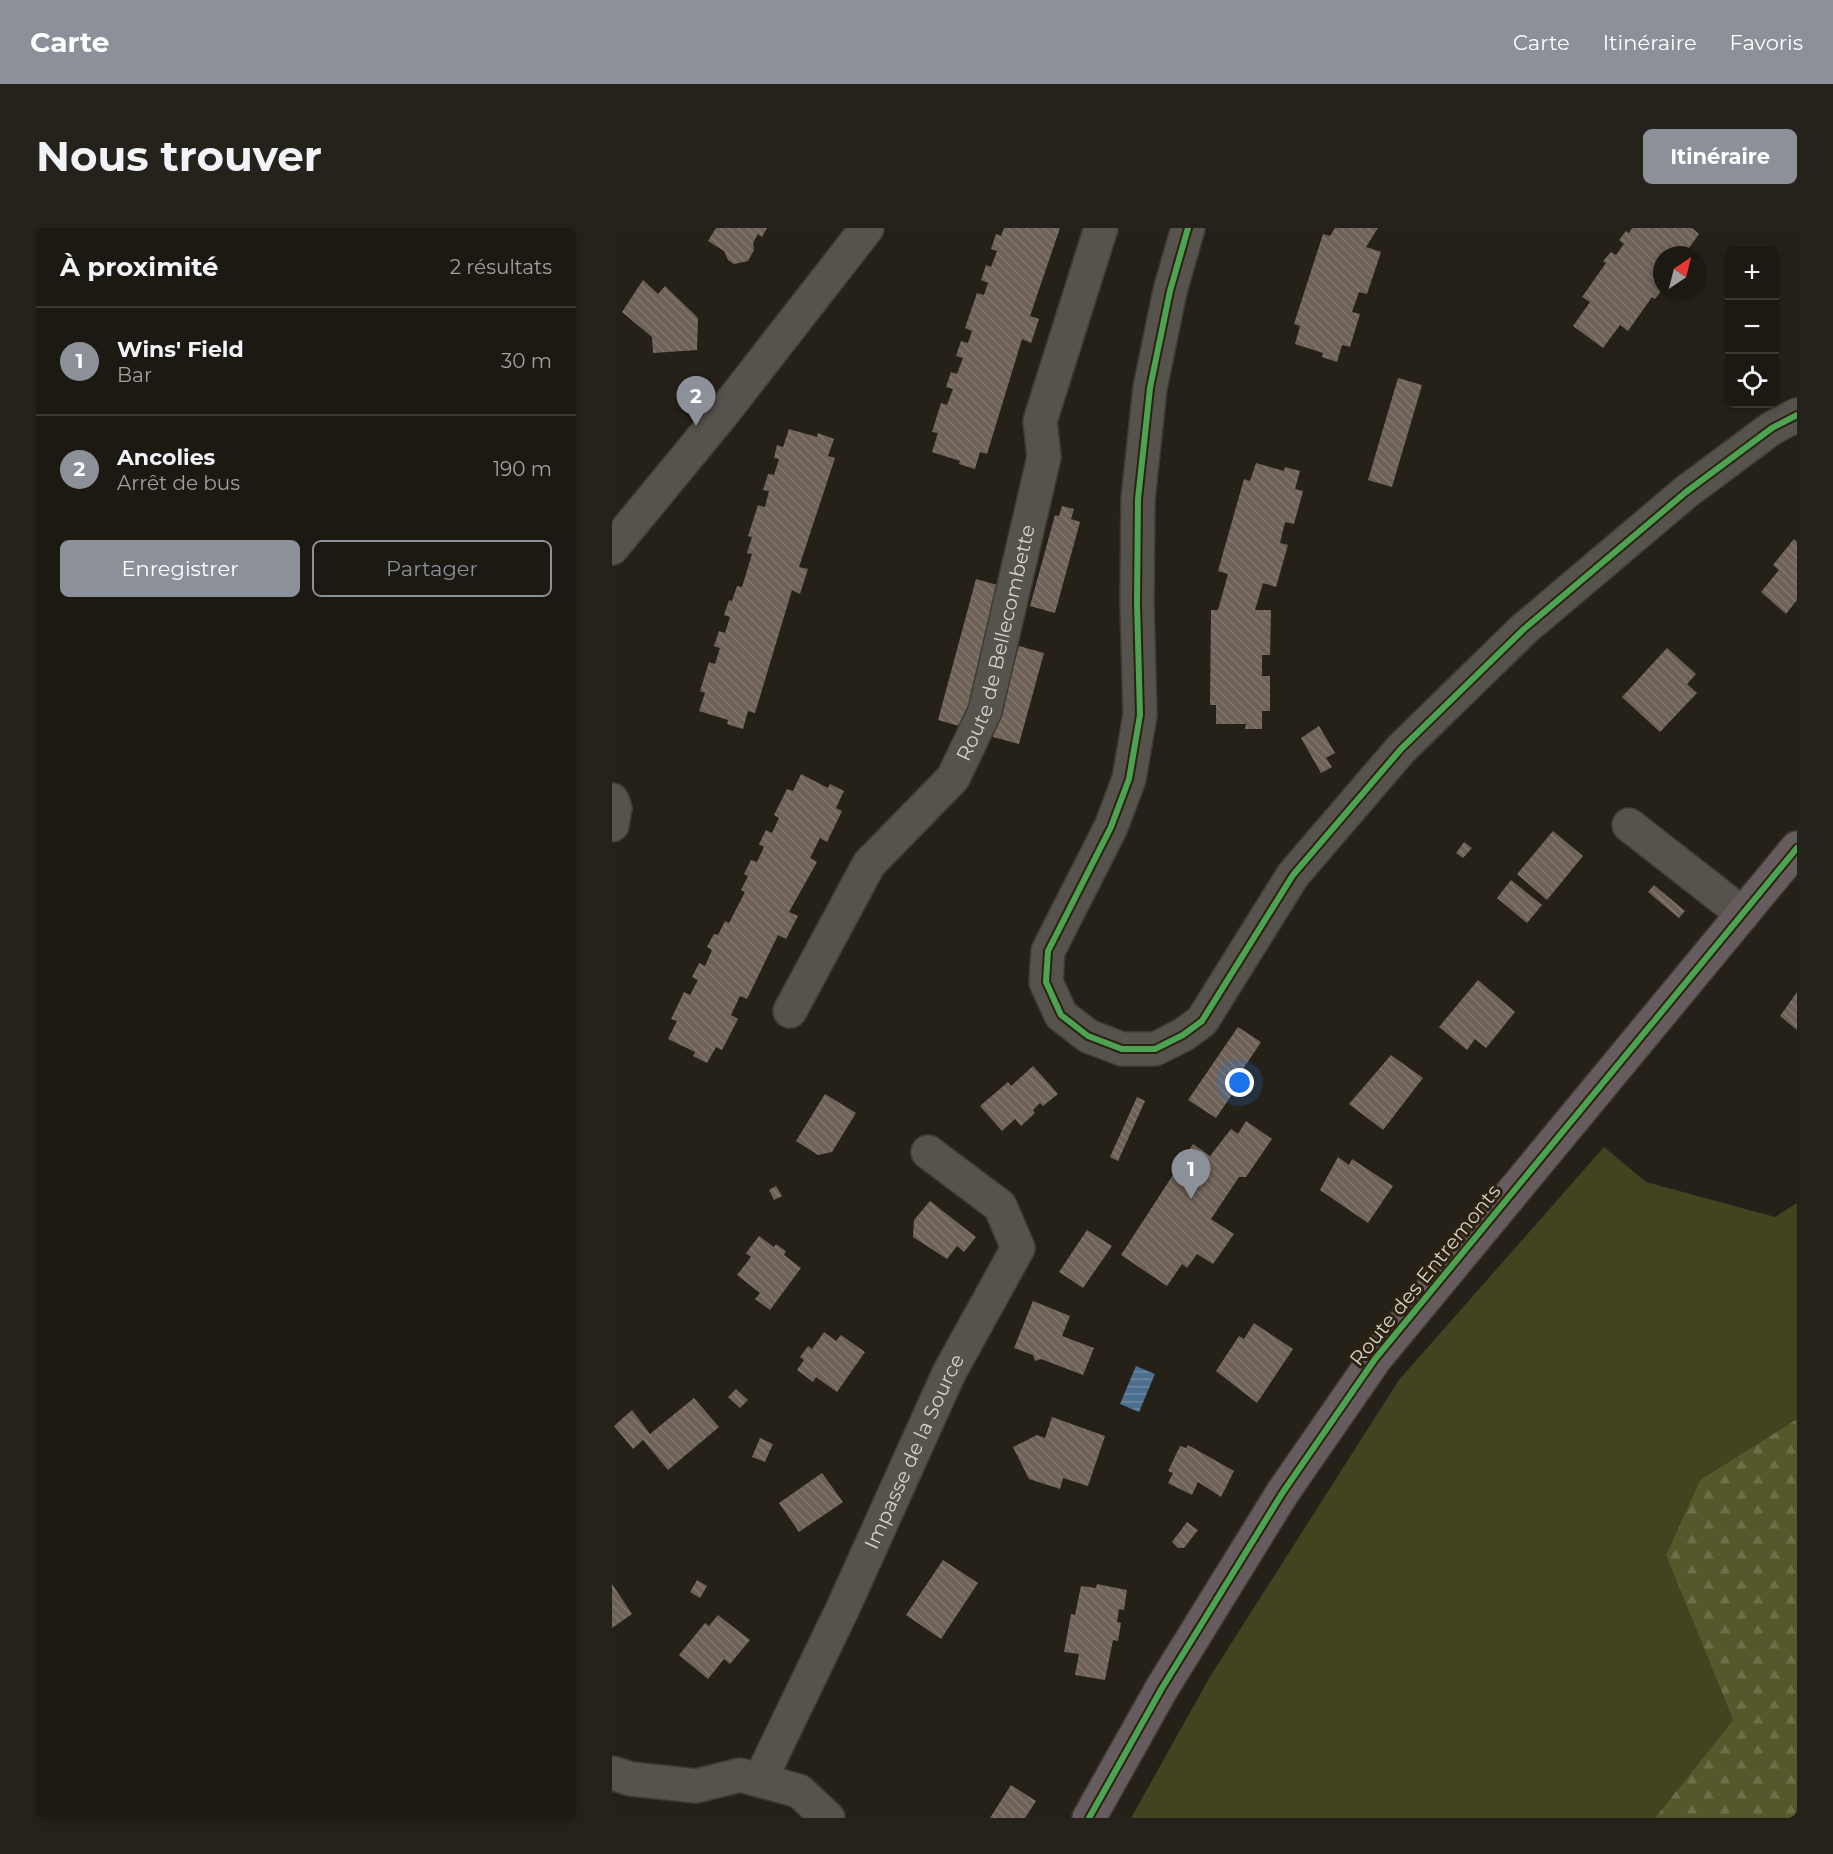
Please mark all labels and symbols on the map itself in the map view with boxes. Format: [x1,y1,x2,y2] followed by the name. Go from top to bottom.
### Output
[1653,246,1707,300] north arrow
[676,376,716,426] pin: 2
[951,522,1040,765] street label: Route de Bellecombette
[1225,1068,1254,1097] your location
[1172,1150,1210,1199] pin: 1
[1345,1179,1506,1370] street label: Route des Entremonts
[859,1349,969,1553] street label: Impasse de la Source

